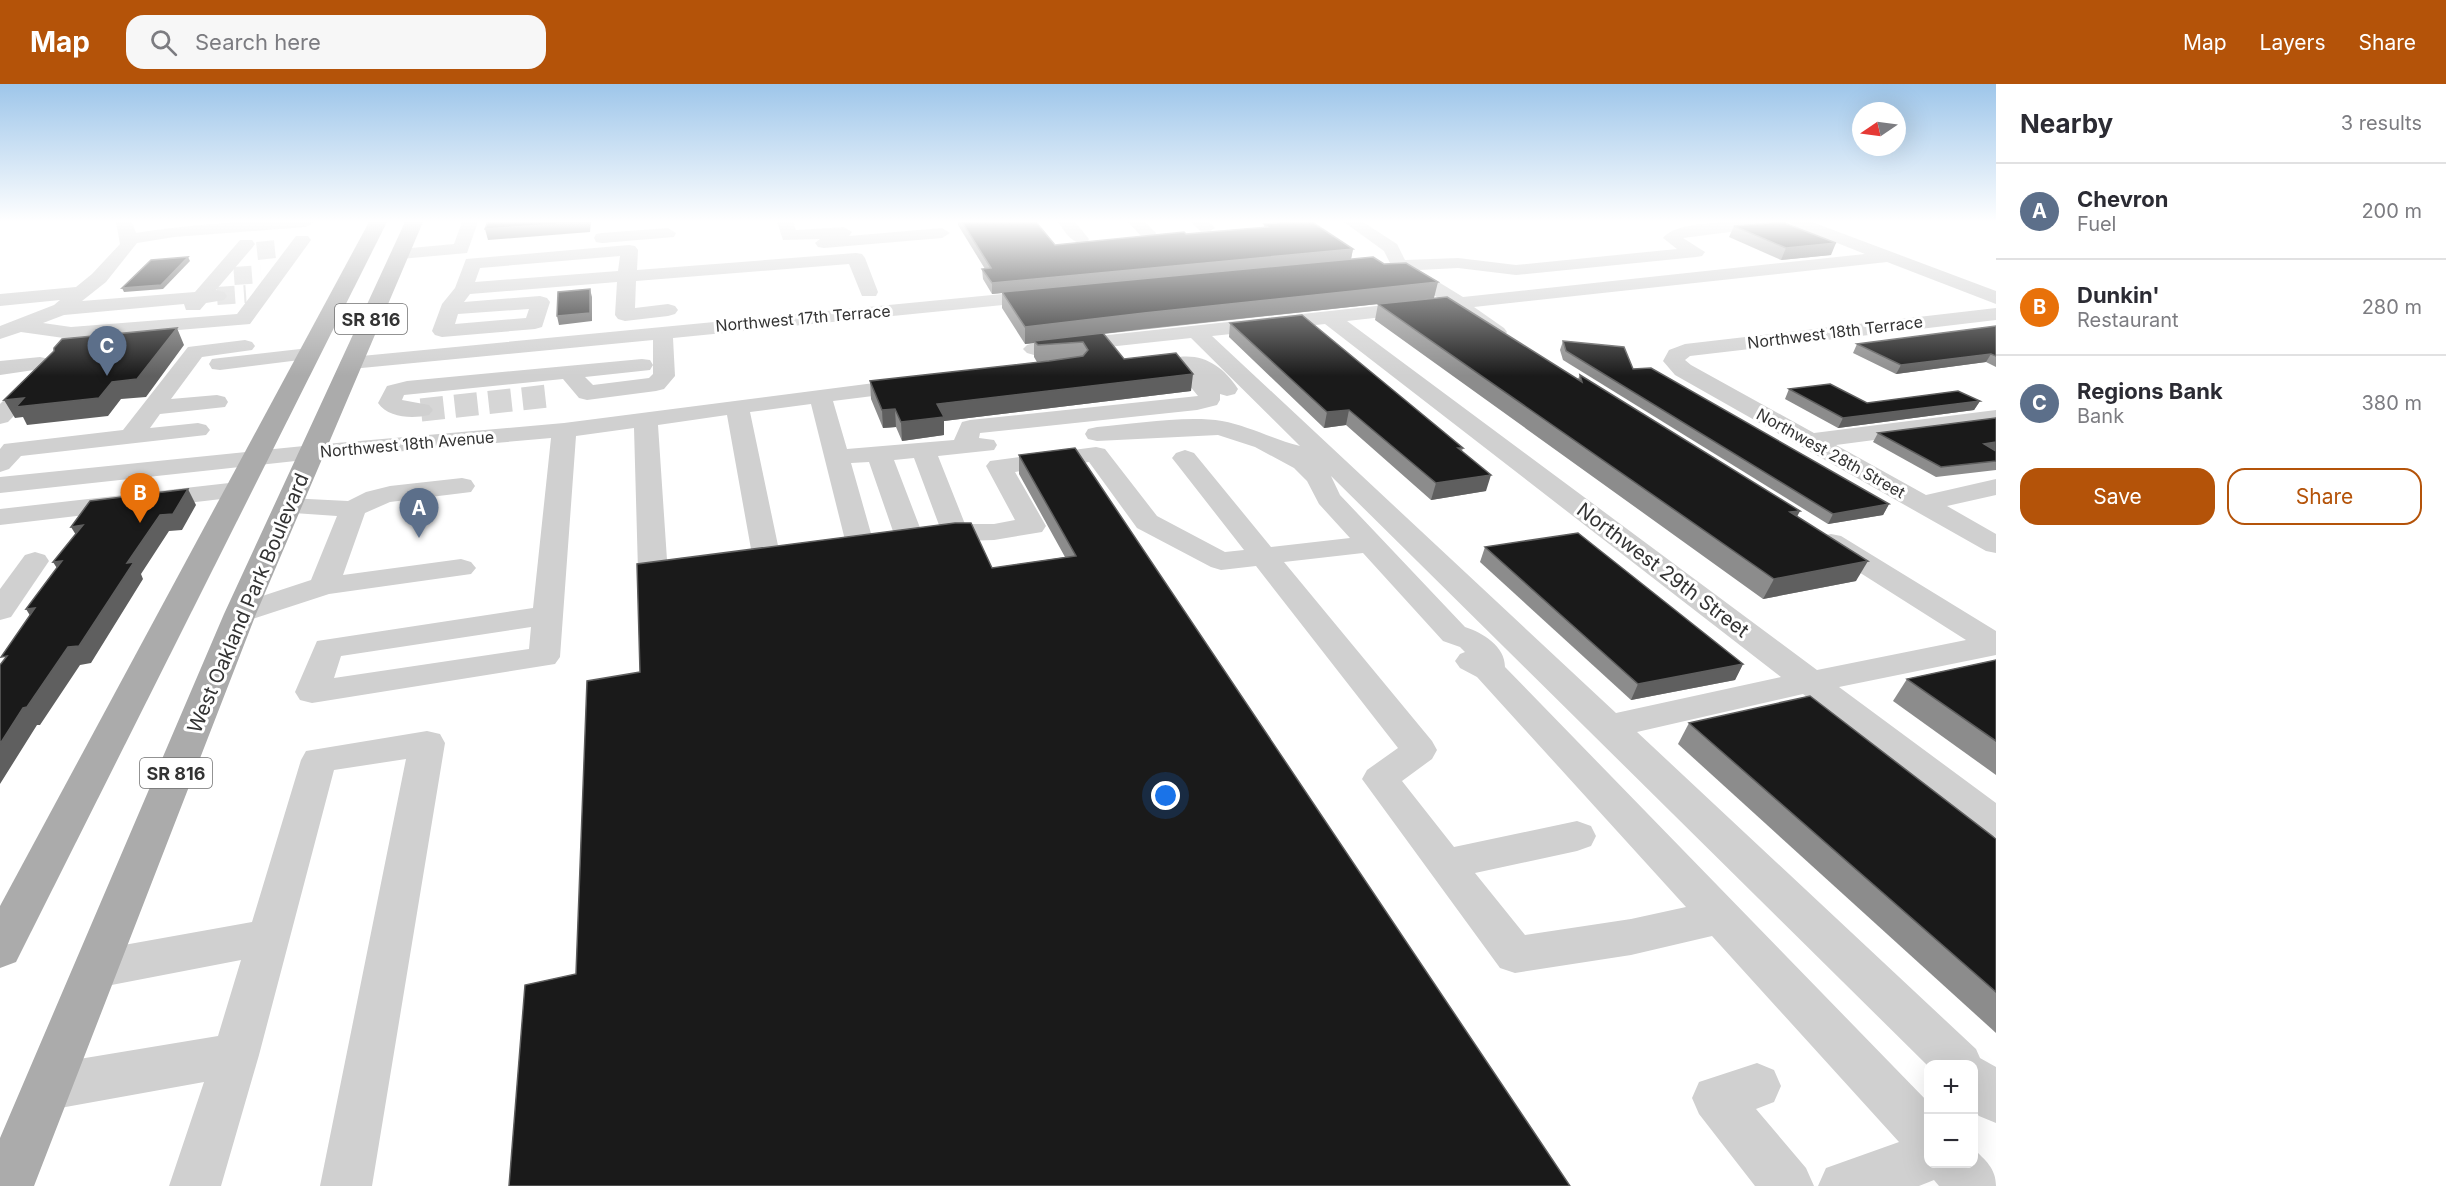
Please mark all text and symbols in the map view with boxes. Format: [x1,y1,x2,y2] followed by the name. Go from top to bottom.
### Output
[126,15,546,69] search box
[30,25,90,59] text: Map
[147,26,180,59] icon: search
[195,29,321,55] text: Search here
[2183,30,2227,55] text: Map
[2260,30,2326,55] text: Layers
[2359,30,2416,55] text: Share
[1852,102,1906,156] north arrow
[2020,108,2113,139] text: Nearby
[2341,111,2422,135] text: 3 results
[2077,186,2168,212] text: Chevron
[2032,199,2047,223] text: A
[2361,199,2422,223] text: 200 m
[2077,212,2116,236] text: Fuel
[2077,282,2160,308] text: Dunkin'
[2033,295,2046,319] text: B
[2362,295,2422,319] text: 280 m
[715,300,891,336] street label: Northwest 17th Terrace
[335,304,407,334] road number: SR 816
[2077,308,2179,332] text: Restaurant
[1746,311,1924,353] street label: Northwest 18th Terrace
[88,326,126,376] pin: C
[2077,378,2223,404] text: Regions Bank
[2032,391,2047,415] text: C
[2362,391,2422,415] text: 380 m
[1753,404,1909,502] street label: Northwest 28th Street
[2077,404,2124,428] text: Bank
[319,426,495,462] street label: Northwest 18th Avenue
[2020,468,2215,525] button: Save
[2227,468,2422,525] button: Share
[182,470,314,736] street label: West Oakland Park Boulevard
[120,474,160,523] pin: B
[400,488,438,538] pin: A
[1572,498,1754,643] street label: Northwest 29th Street
[140,758,212,788] road number: SR 816
[1151,781,1180,810] your location
[1924,1060,1978,1168] map controls
[1924,1060,1978,1114] button: +
[1924,1114,1978,1168] button: −

